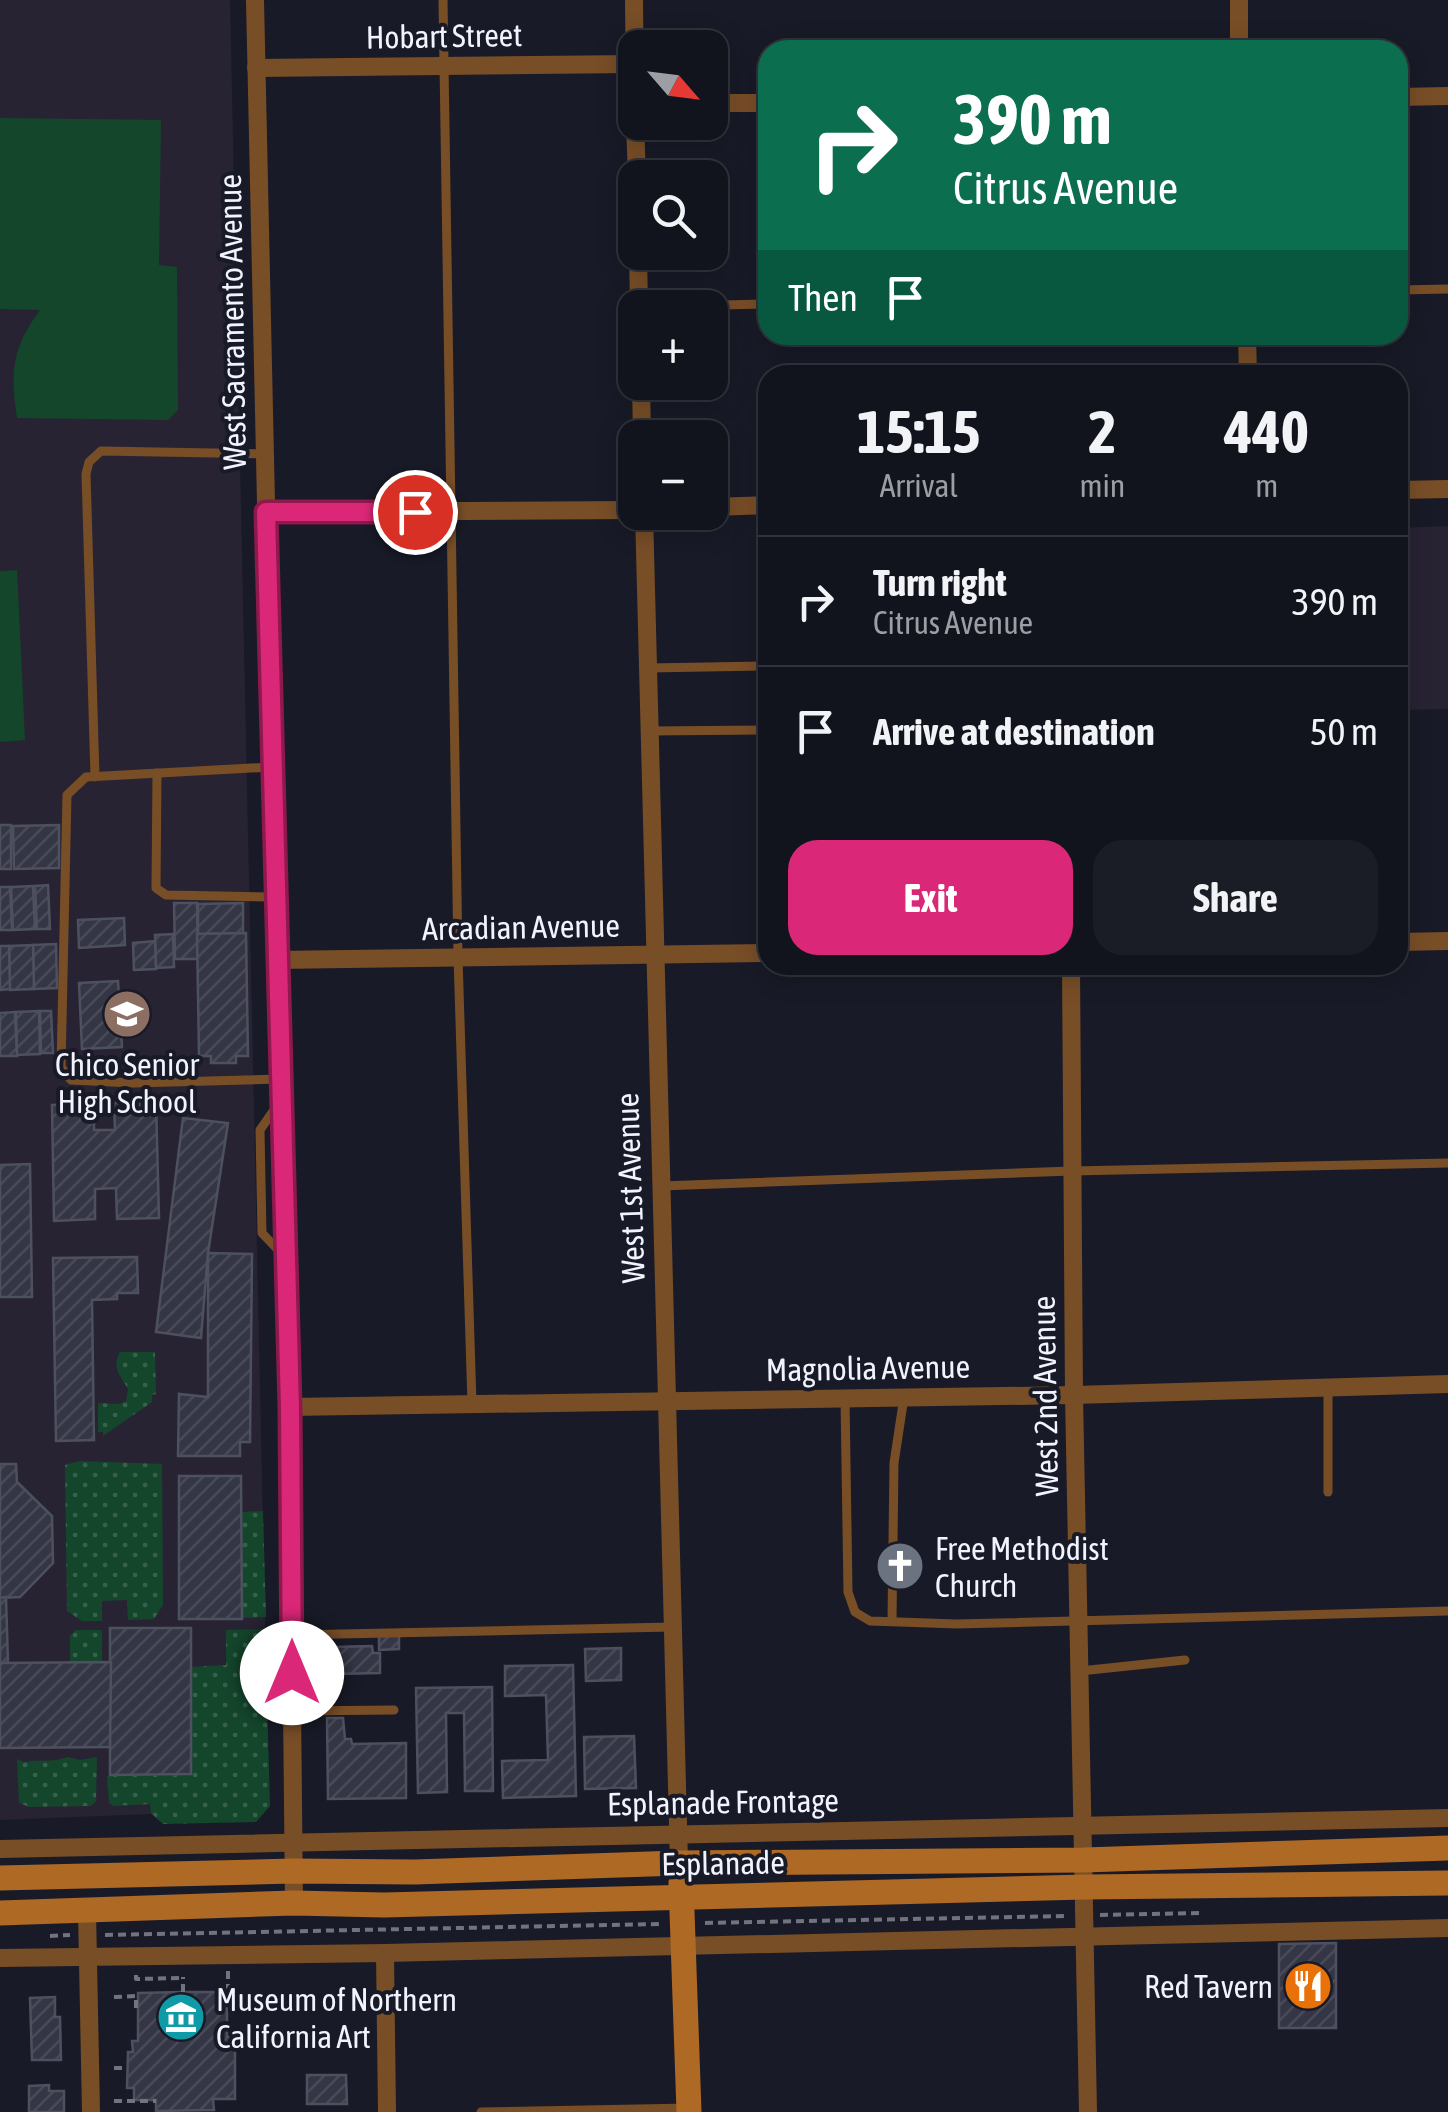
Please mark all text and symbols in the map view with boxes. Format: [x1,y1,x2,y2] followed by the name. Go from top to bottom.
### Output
[365,16,523,56] street label: Hobart Street
[618,30,728,140] north arrow
[618,30,728,530] map controls
[953,79,1112,159] text: 390 m
[788,80,918,210] icon: right
[618,160,728,270] button: search
[953,162,1178,214] text: Citrus Avenue
[211,174,253,470] street label: West Sacramento Avenue
[878,270,933,325] icon: arrive
[788,276,858,319] text: Then
[618,290,728,400] button: +
[857,397,980,466] text: 15:15
[1088,397,1117,466] text: 2
[1224,397,1309,466] text: 440
[618,420,728,530] button: −
[880,467,958,504] text: Arrival
[1079,467,1125,504] text: min
[1255,467,1278,504] text: m
[373,470,458,555] pin
[388,485,443,540] icon: arrive
[873,561,1007,604] text: Turn right
[788,574,843,629] icon: right
[1292,580,1378,623] text: 390 m
[873,604,1033,641] text: Citrus Avenue
[788,704,843,759] icon: arrive
[873,710,1155,753] text: Arrive at destination
[1310,710,1378,753] text: 50 m
[788,840,1073,955] button: Exit
[1093,840,1378,955] button: Share
[422,907,620,947] street label: Arcadian Avenue
[101,988,153,1040] school or university icon: Chico Senior High School
[55,1046,199,1120] place label: Chico Senior High School
[608,1092,652,1284] street label: West 1st Avenue
[1025,1296,1065,1496] street label: West 2nd Avenue
[766,1348,970,1388] street label: Magnolia Avenue
[935,1530,1109,1604] place label: Free Methodist Church
[874,1540,926,1592] church icon: Free Methodist Church
[240,1621,344,1725] position arrow
[607,1781,839,1823] street label: Esplanade Frontage
[661,1843,785,1883] street label: Esplanade
[1282,1960,1334,2012] restaurant icon: Red Tavern
[1144,1968,1273,2005] place label: Red Tavern
[216,1981,457,2055] place label: Museum of Northern California Art
[155,1991,207,2043] museum icon: Museum of Northern California Art

